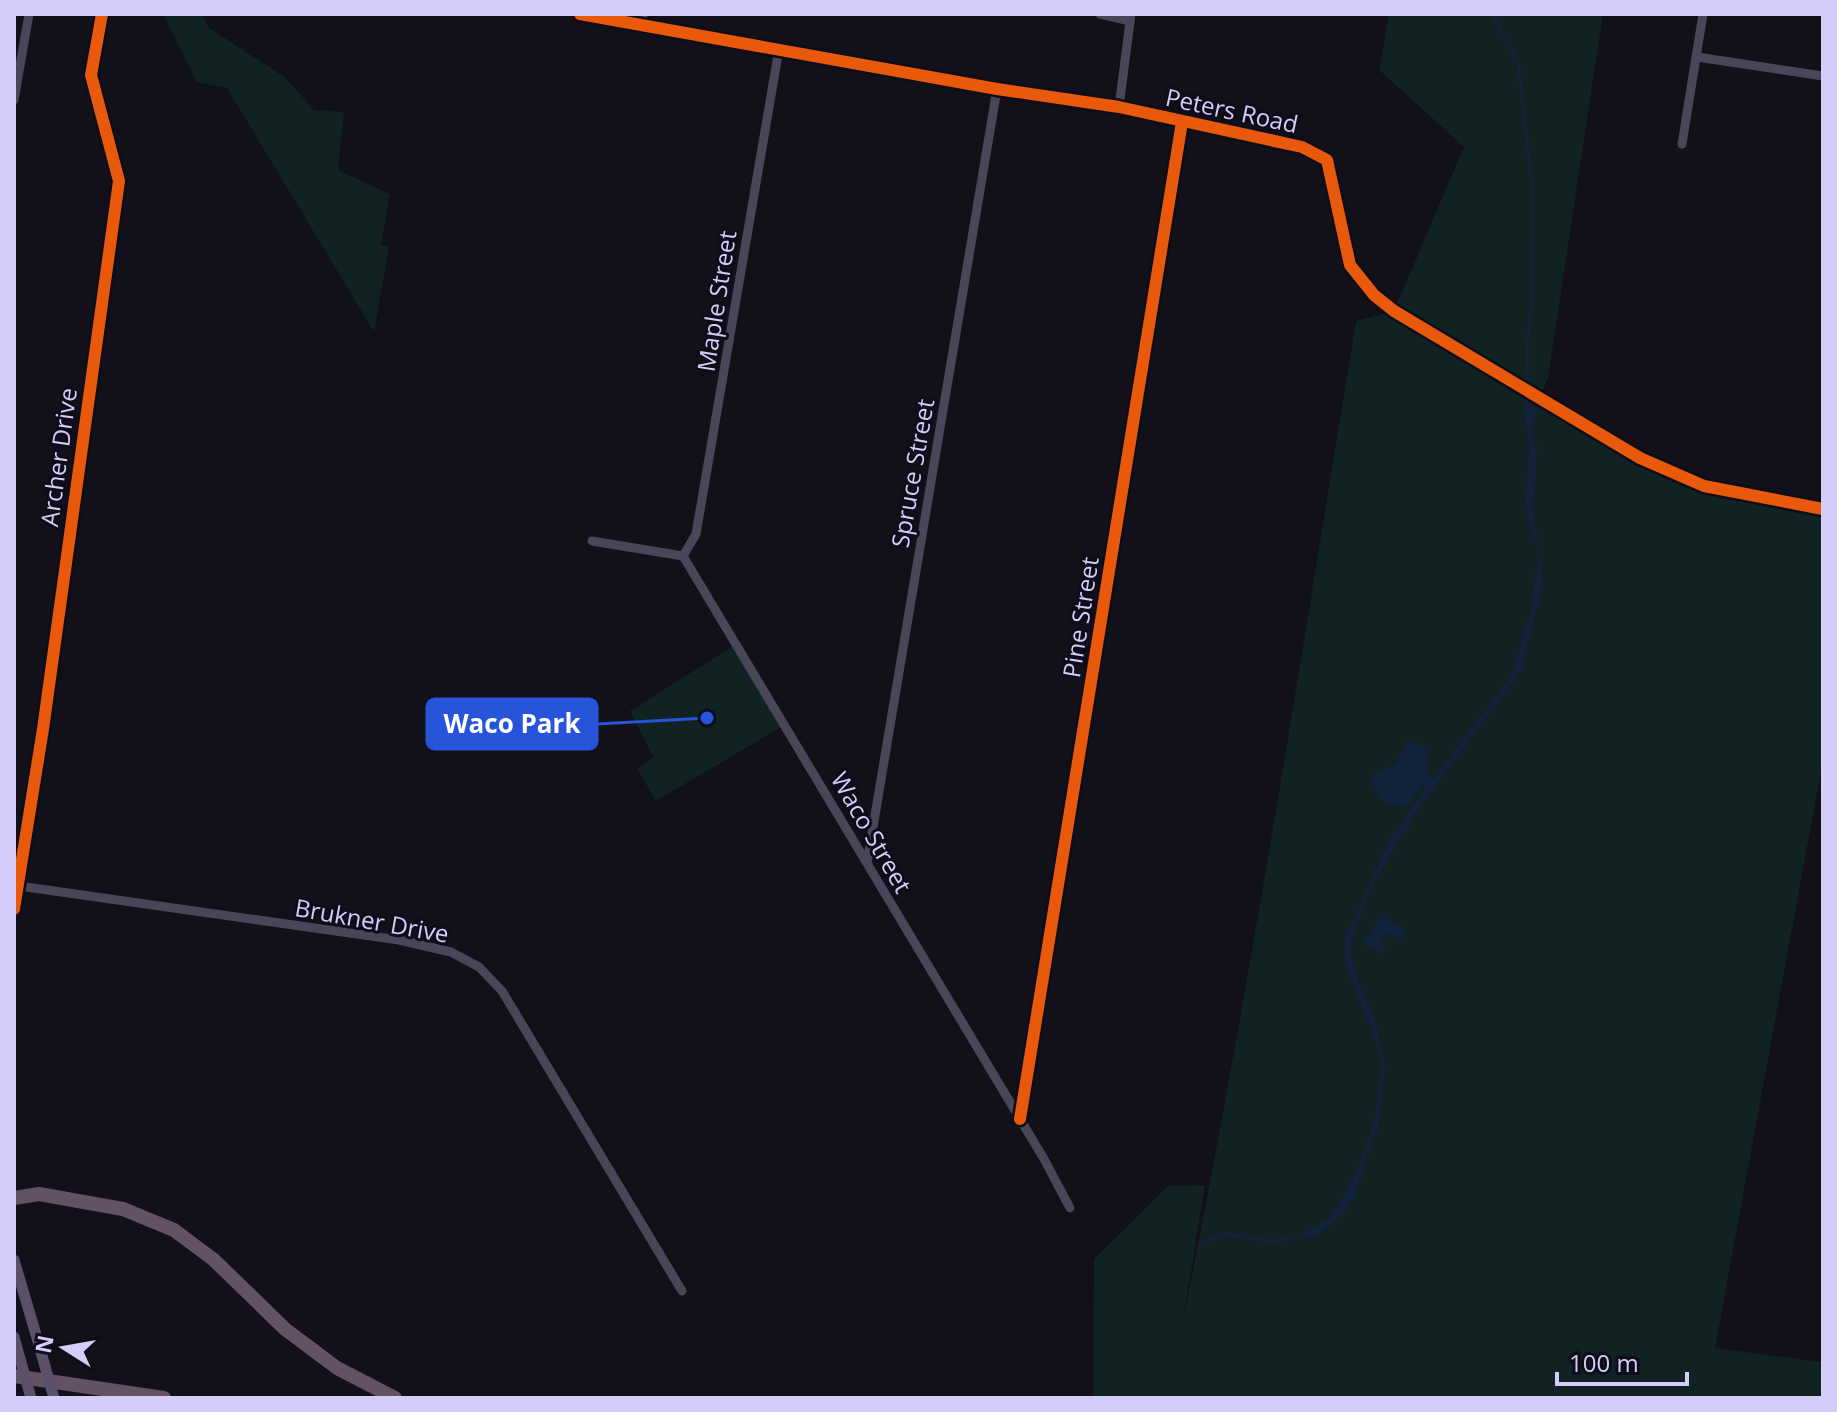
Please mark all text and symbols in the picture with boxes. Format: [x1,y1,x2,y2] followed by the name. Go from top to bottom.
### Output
[1163,80,1301,140] street label: Peters Road
[689,228,743,374] street label: Maple Street
[32,386,84,528] street label: Archer Drive
[883,396,941,550] street label: Spruce Street
[1054,554,1106,680] street label: Pine Street
[427,699,597,749] callout: Waco Park
[443,705,581,741] text: Waco Park
[824,765,920,899] street label: Waco Street
[293,890,451,950] street label: Brukner Drive
[24,1308,104,1388] north arrow
[27,1332,60,1356] text: N
[1557,1336,1687,1386] scale bar
[1569,1346,1639,1379] text: 100 m

